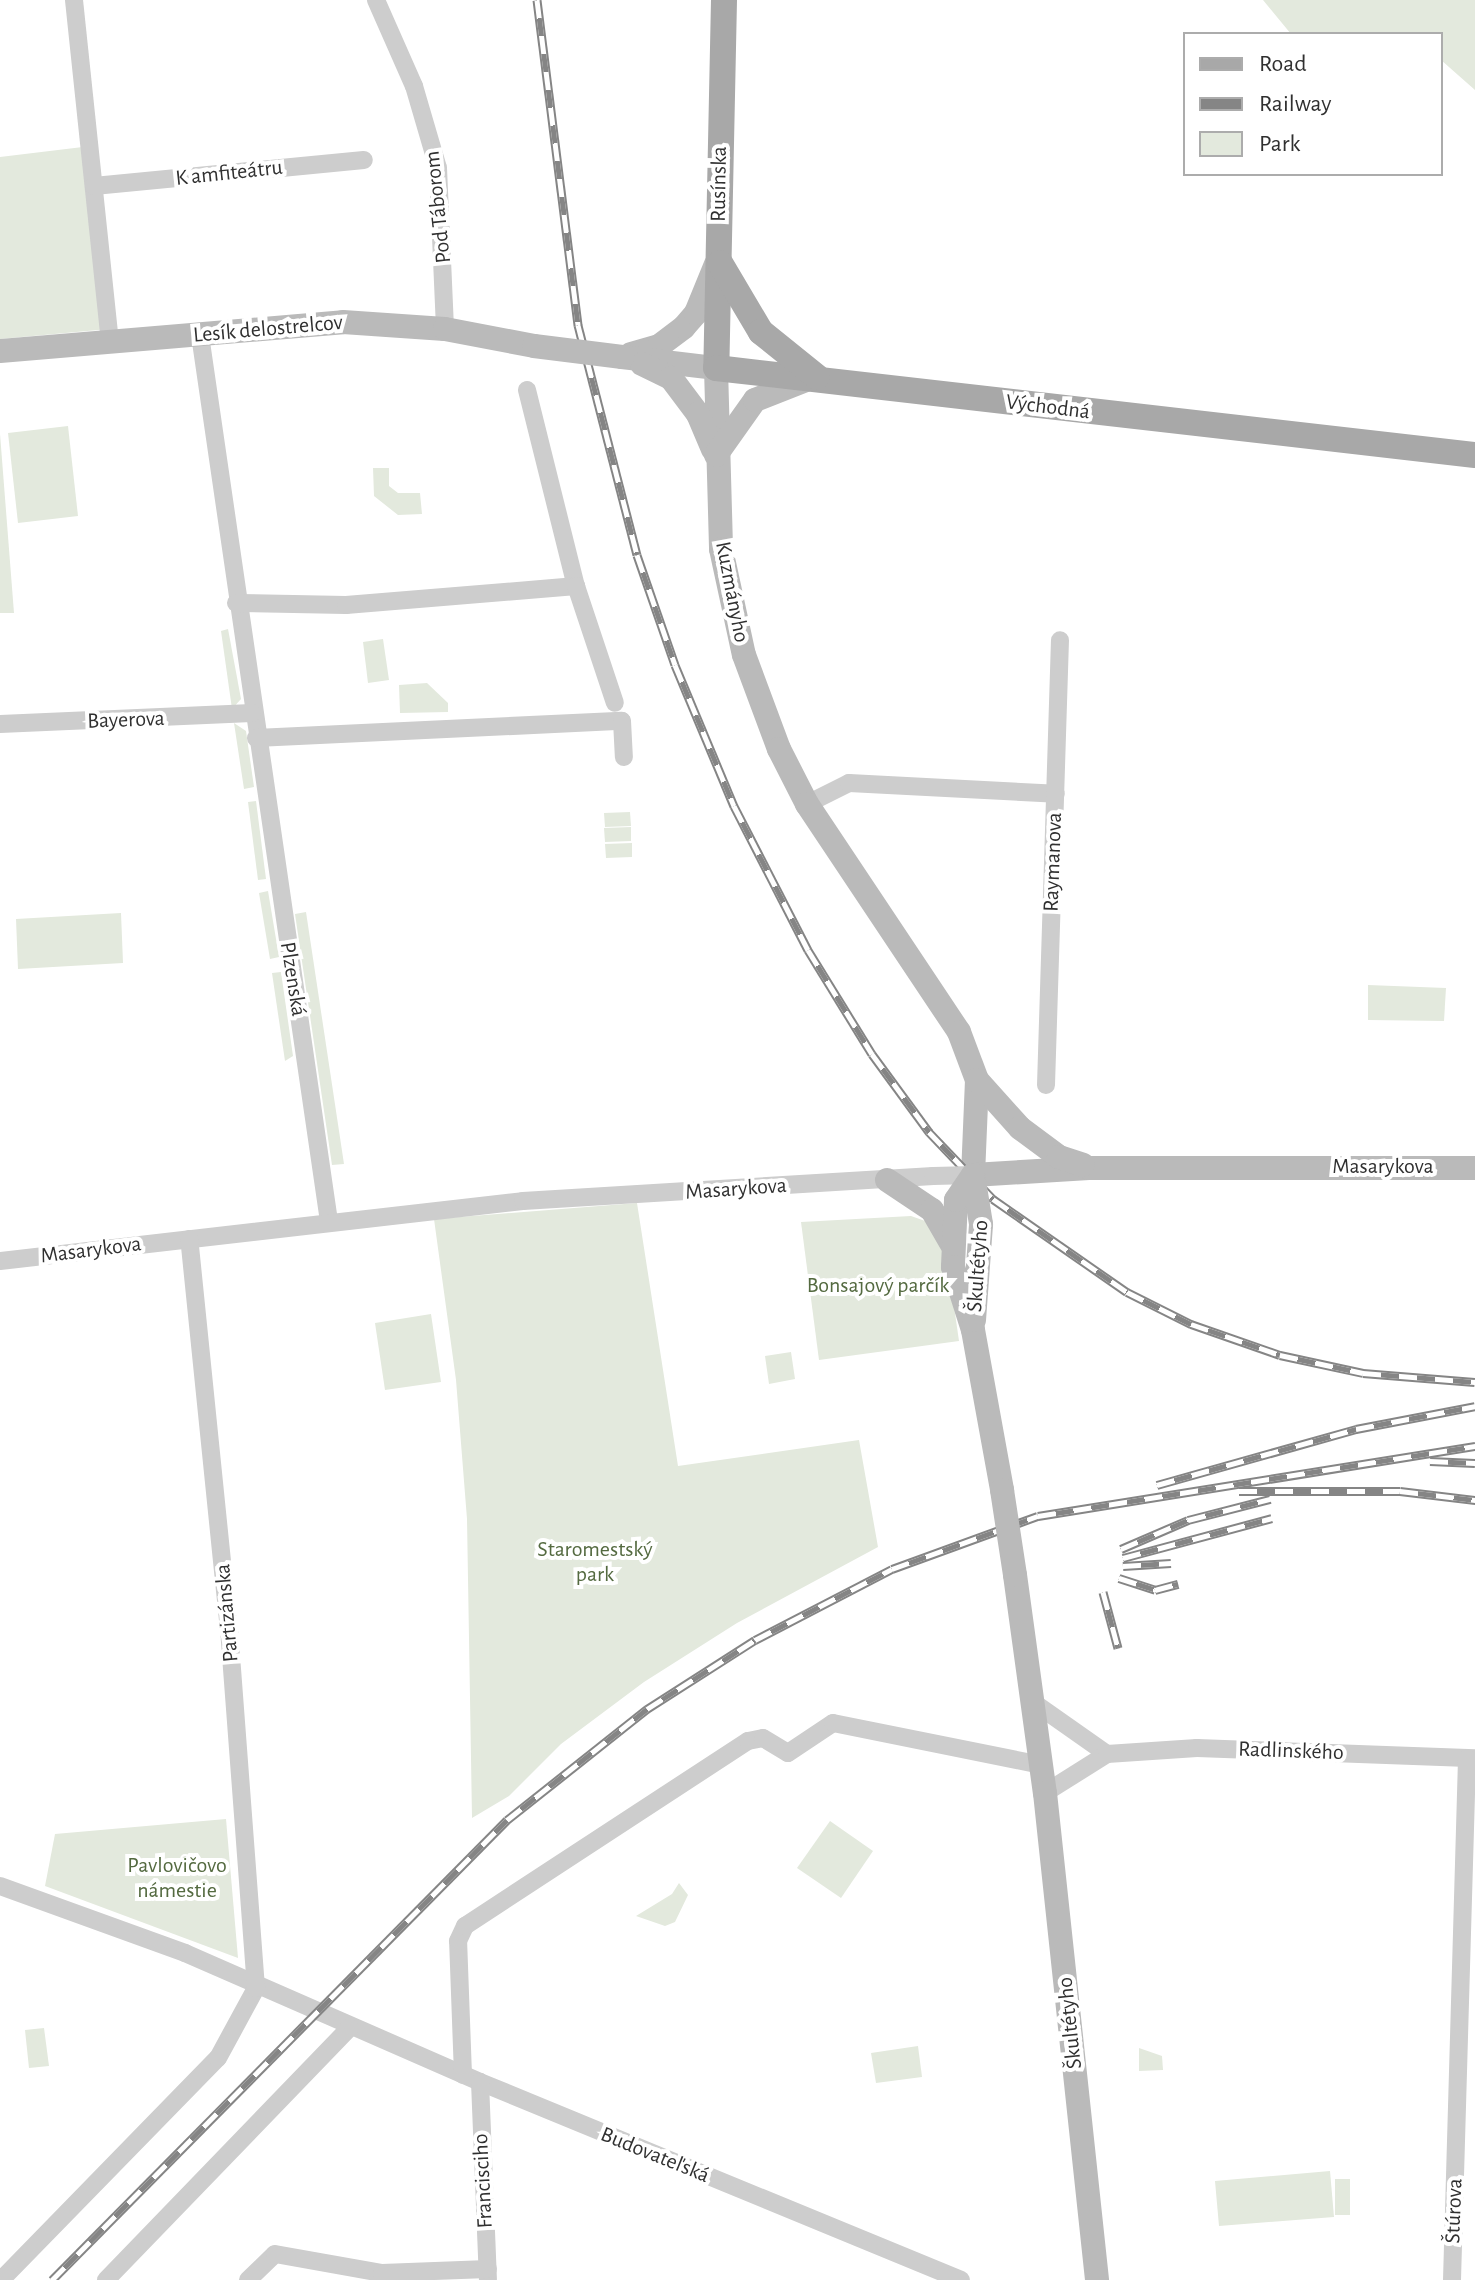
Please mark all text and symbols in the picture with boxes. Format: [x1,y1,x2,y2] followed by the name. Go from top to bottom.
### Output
[1183,32,1443,176] legend
[1259,52,1307,76] text: Road
[1259,92,1331,116] text: Railway
[1259,132,1300,156] text: Park
[705,146,733,222] street label: Rusínska
[419,149,457,265] street label: Pod Táborom
[174,154,284,192] street label: K amfiteátru
[192,309,344,349] street label: Lesík delostrelcov
[1004,389,1092,425] street label: Východná
[709,539,755,645] street label: Kuzmányho
[87,705,165,735] street label: Bayerova
[1038,812,1068,912] street label: Raymanova
[274,940,312,1018] street label: Plzenská
[1332,1154,1434,1180] street label: Masarykova
[684,1172,788,1206] street label: Masarykova
[962,1219,994,1313] street label: Škultétyho
[39,1231,143,1269] street label: Masarykova
[807,1273,949,1299] park label: Bonsajový parčík
[537,1536,653,1588] park label: Staromestský park
[210,1563,244,1663] street label: Partizánska
[1238,1736,1344,1766] street label: Radlinského
[127,1852,227,1904] park label: Pavlovičovo námestie
[1052,1976,1088,2070] street label: Škultétyho
[597,2121,713,2189] street label: Budovateľská
[467,2133,499,2229] street label: Francisciho
[1440,2178,1468,2244] street label: Štúrova

